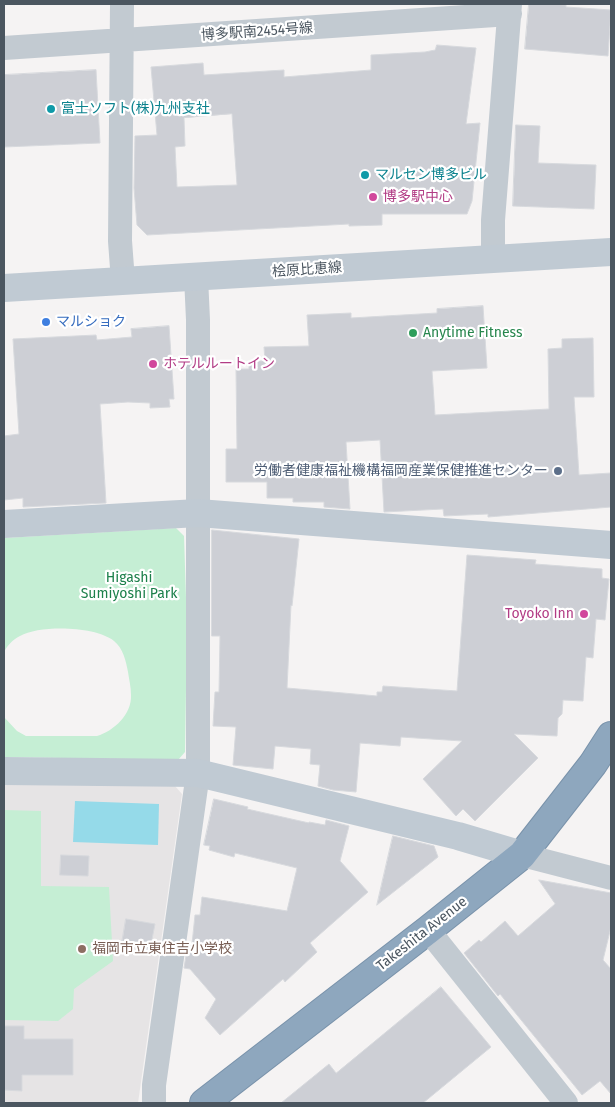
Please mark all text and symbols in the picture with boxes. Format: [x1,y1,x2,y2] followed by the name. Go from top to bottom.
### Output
[200,20,314,44] street label: 博多駅南2454号線
[61,101,210,117] place label: 富士ソフト(株)九州支社
[45,103,57,115] marker: 富士ソフト(株)九州支社
[375,167,487,183] place label: マルセン博多ビル
[359,169,371,181] marker: マルセン博多ビル
[383,189,453,205] place label: 博多駅中心
[367,191,379,203] marker: 博多駅中心
[271,259,343,281] street label: 桧原比恵線
[56,314,126,330] place label: マルショク
[40,316,52,328] marker: マルショク
[423,325,523,341] place label: Anytime Fitness
[407,327,419,339] marker: Anytime Fitness
[163,356,275,372] place label: ホテルルートイン
[147,358,159,370] marker: ホテルルートイン
[254,463,548,479] place label: 労働者健康福祉機構福岡産業保健推進センター
[552,465,564,477] marker: 労働者健康福祉機構福岡産業保健推進センター
[81,570,177,602] park label: Higashi Sumiyoshi Park
[505,606,574,622] place label: Toyoko Inn
[578,608,590,620] marker: Toyoko Inn
[373,893,471,975] street label: Takeshita Avenue
[92,941,232,957] place label: 福岡市立東住吉小学校
[76,943,88,955] marker: 福岡市立東住吉小学校

